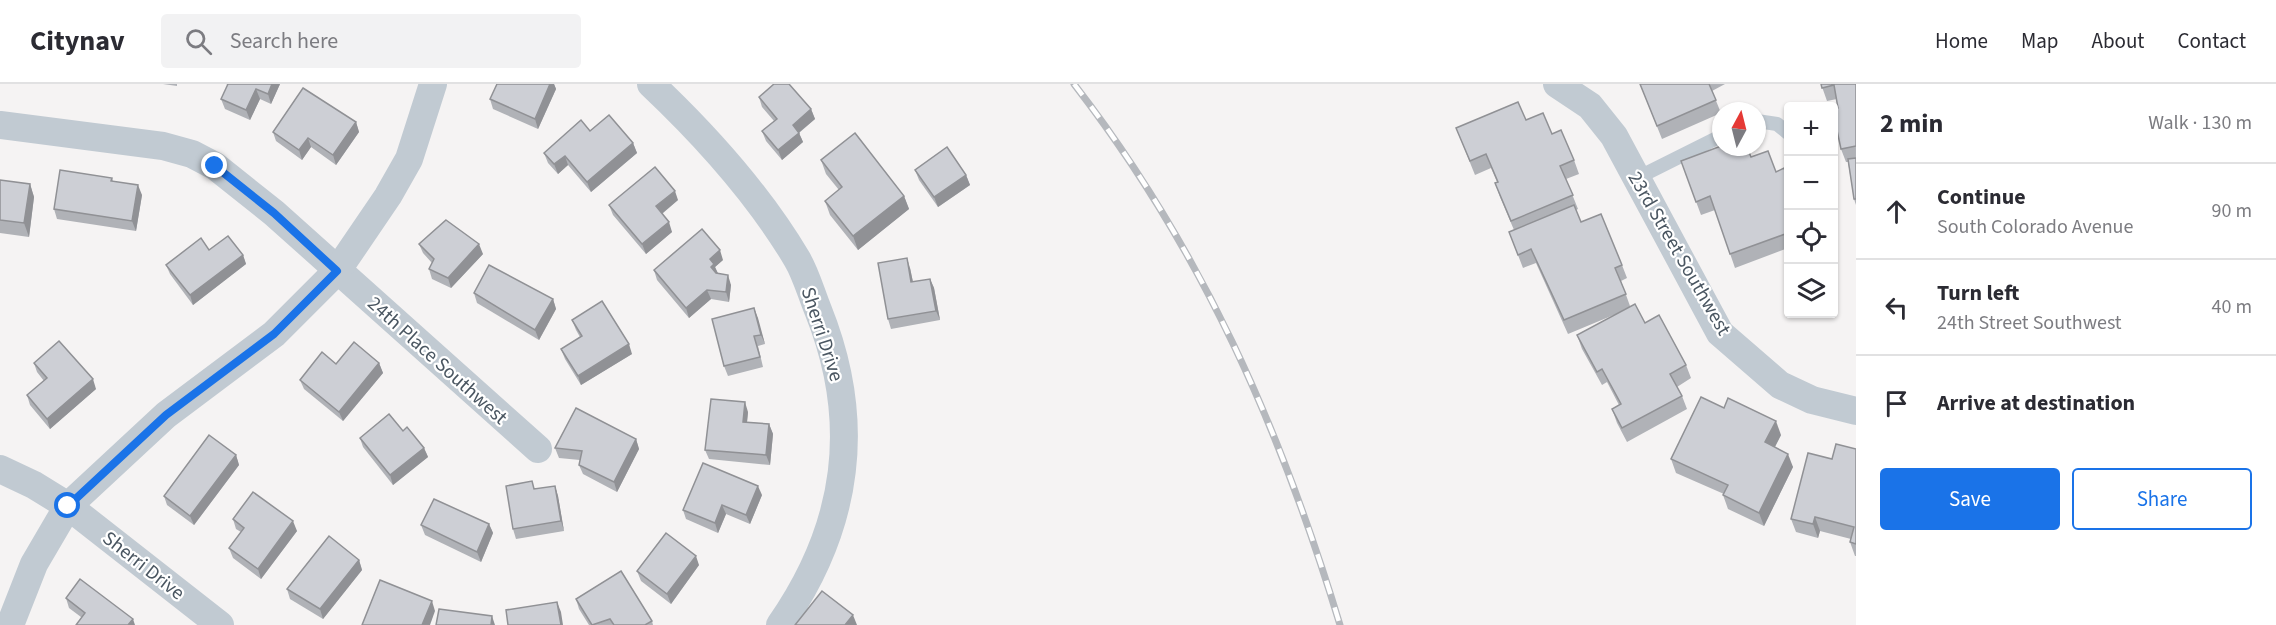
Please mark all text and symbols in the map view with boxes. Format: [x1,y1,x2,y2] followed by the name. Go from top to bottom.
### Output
[161,14,581,68] search box
[30,21,125,61] text: Citynav
[182,25,215,58] icon: search
[230,25,338,57] text: Search here
[1935,26,1988,56] text: Home
[2021,26,2059,56] text: Map
[2092,26,2144,56] text: About
[2177,26,2246,56] text: Contact
[1712,102,1766,156] north arrow
[1784,102,1838,318] map controls
[1784,102,1838,156] button: +
[1880,105,1943,142] text: 2 min
[2148,109,2252,137] text: Walk · 130 m
[201,152,227,178] route end
[1784,156,1838,210] button: −
[1621,166,1738,341] street label: 23rd Street Southwest
[1937,181,2026,213] text: Continue
[1880,195,1913,228] icon: ahead
[2212,197,2252,225] text: 90 m
[1784,210,1838,264] button: locate
[1937,213,2133,241] text: South Colorado Avenue
[1784,264,1838,318] button: layers
[1937,277,2019,309] text: Turn left
[794,284,850,385] street label: Sherri Drive
[361,290,514,431] street label: 24th Place Southwest
[1880,291,1913,324] icon: left
[2212,293,2252,321] text: 40 m
[1937,309,2122,337] text: 24th Street Southwest
[1880,387,1913,420] icon: arrive
[1937,387,2135,419] text: Arrive at destination
[1880,468,2060,530] button: Save
[2072,468,2252,530] button: Share
[54,492,80,518] route start
[96,525,191,607] street label: Sherri Drive

